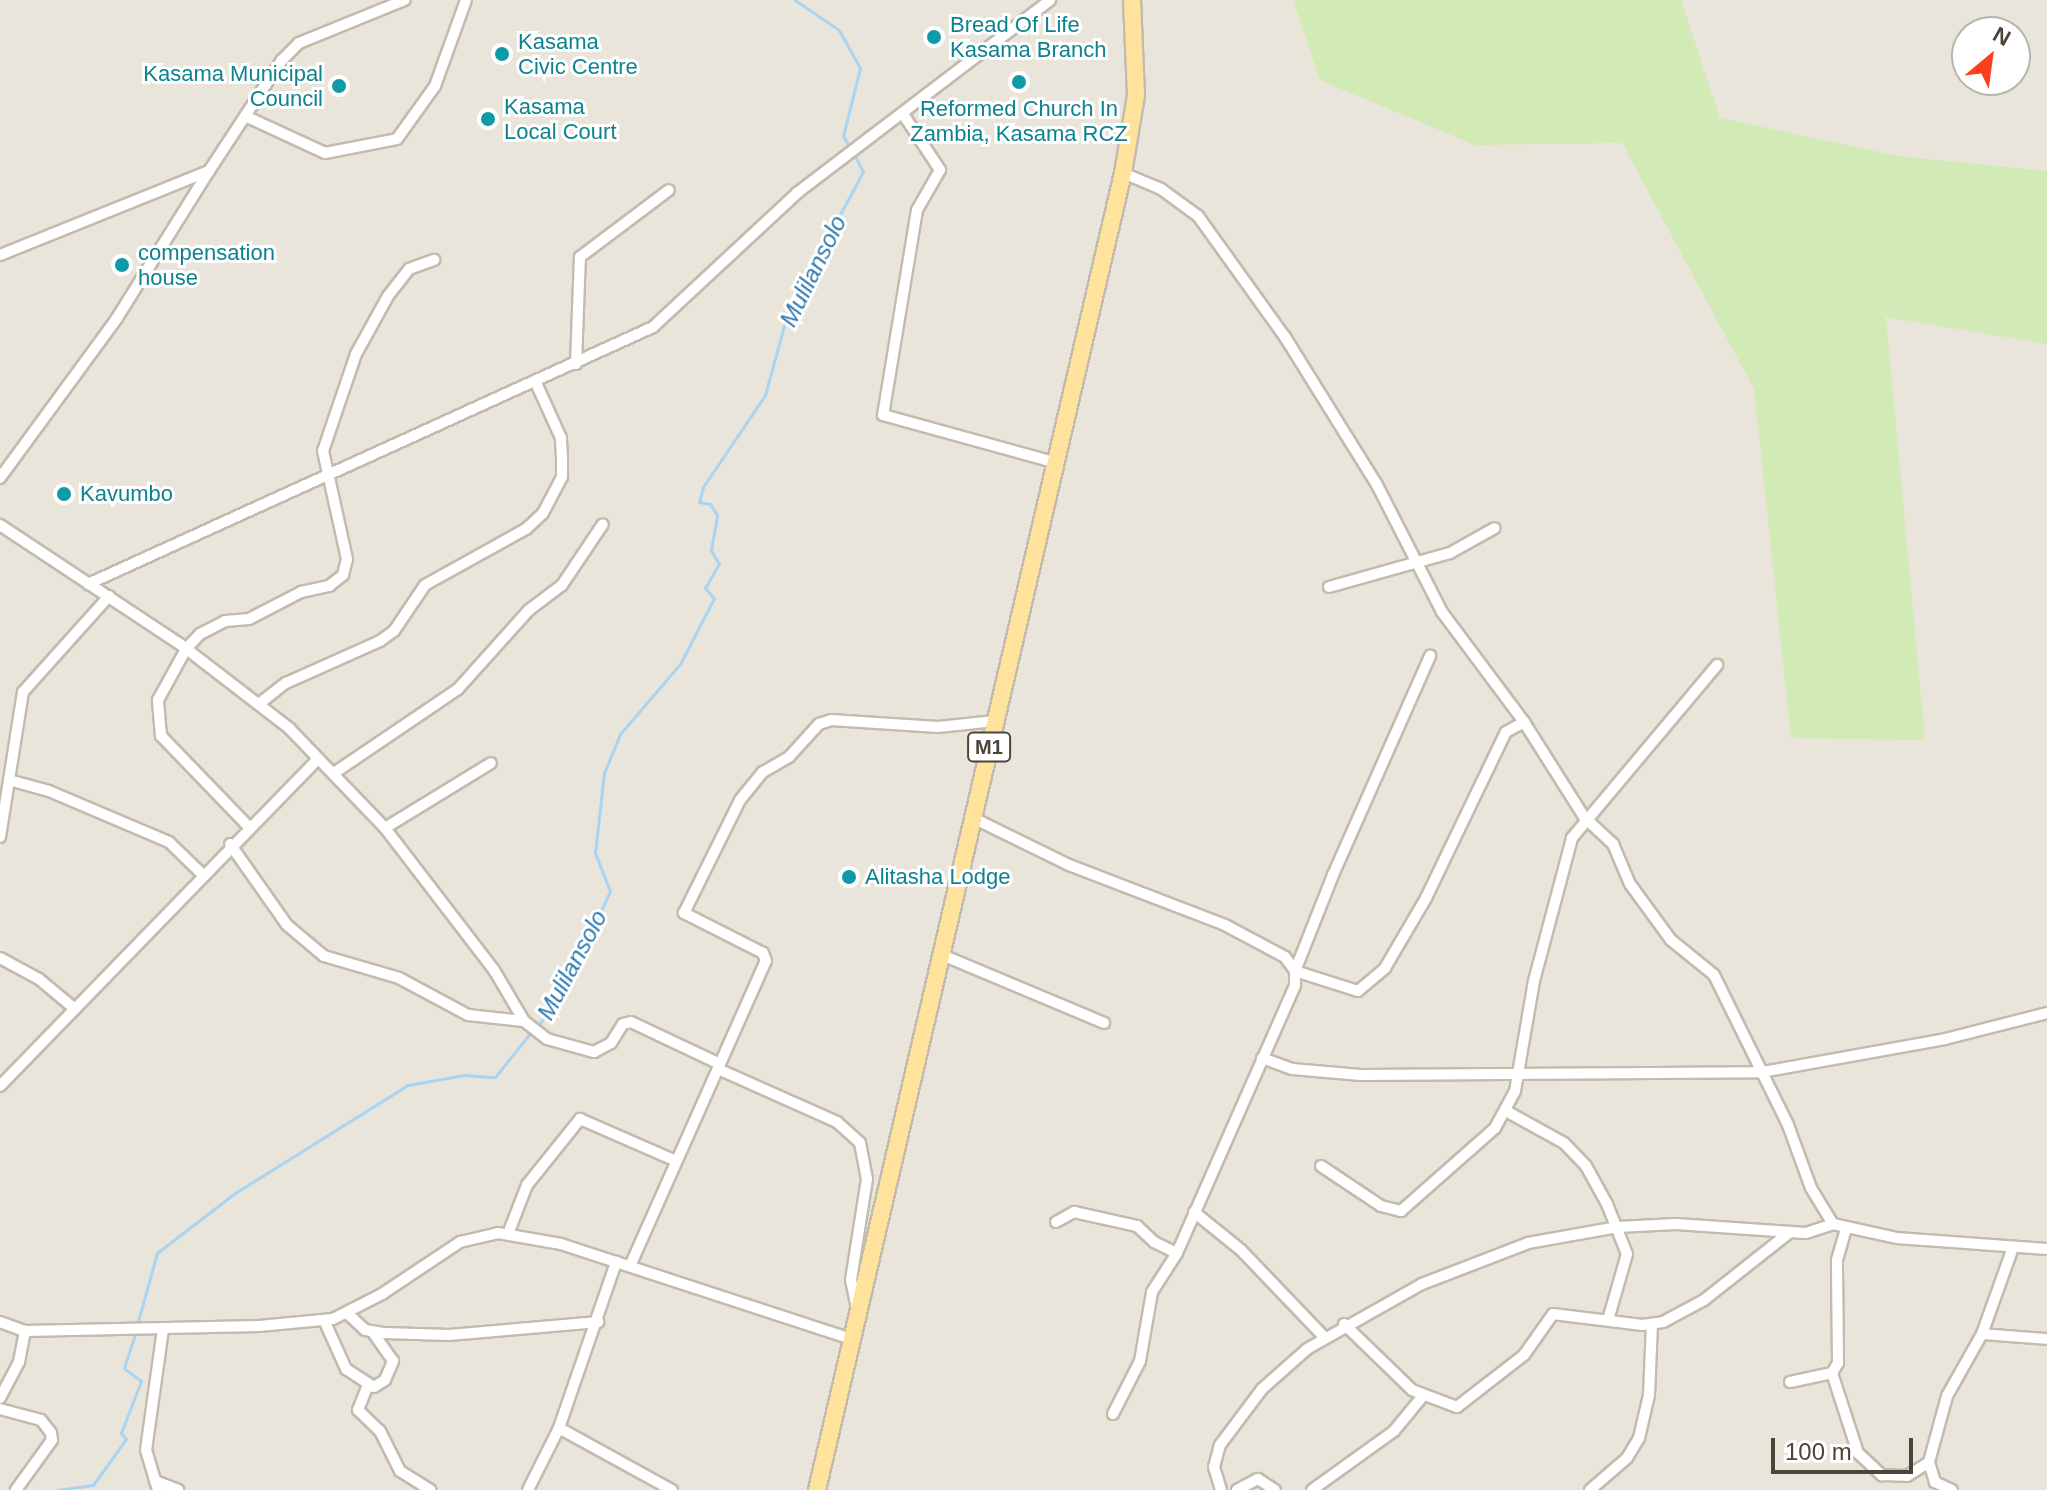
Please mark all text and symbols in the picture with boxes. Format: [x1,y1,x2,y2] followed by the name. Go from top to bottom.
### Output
[950,11,1107,62] place label: Bread Of Life Kasama Branch
[1951,16,2031,96] north arrow
[1989,22,2015,51] text: N
[518,28,638,80] place label: Kasama Civic Centre
[925,28,943,46] marker: Bread Of Life Kasama Branch
[493,45,511,63] marker: Kasama Civic Centre
[143,60,323,112] place label: Kasama Municipal Council
[1010,73,1028,91] marker: Reformed Church In Zambia, Kasama RCZ
[330,77,348,95] marker: Kasama Municipal Council
[504,93,617,144] place label: Kasama Local Court
[910,95,1128,146] place label: Reformed Church In Zambia, Kasama RCZ
[479,110,497,128] marker: Kasama Local Court
[774,211,852,331] water label: Mulilansolo
[138,239,275,290] place label: compensation house
[113,256,131,274] marker: compensation house
[80,481,173,507] place label: Kavumbo
[55,485,73,503] marker: Kavumbo
[967,731,1011,763] road number: M1
[865,864,1011,890] place label: Alitasha Lodge
[840,868,858,886] marker: Alitasha Lodge
[531,905,613,1025] water label: Mulilansolo
[1775,1422,1917,1472] scale bar
[1785,1438,1852,1465] text: 100 m

